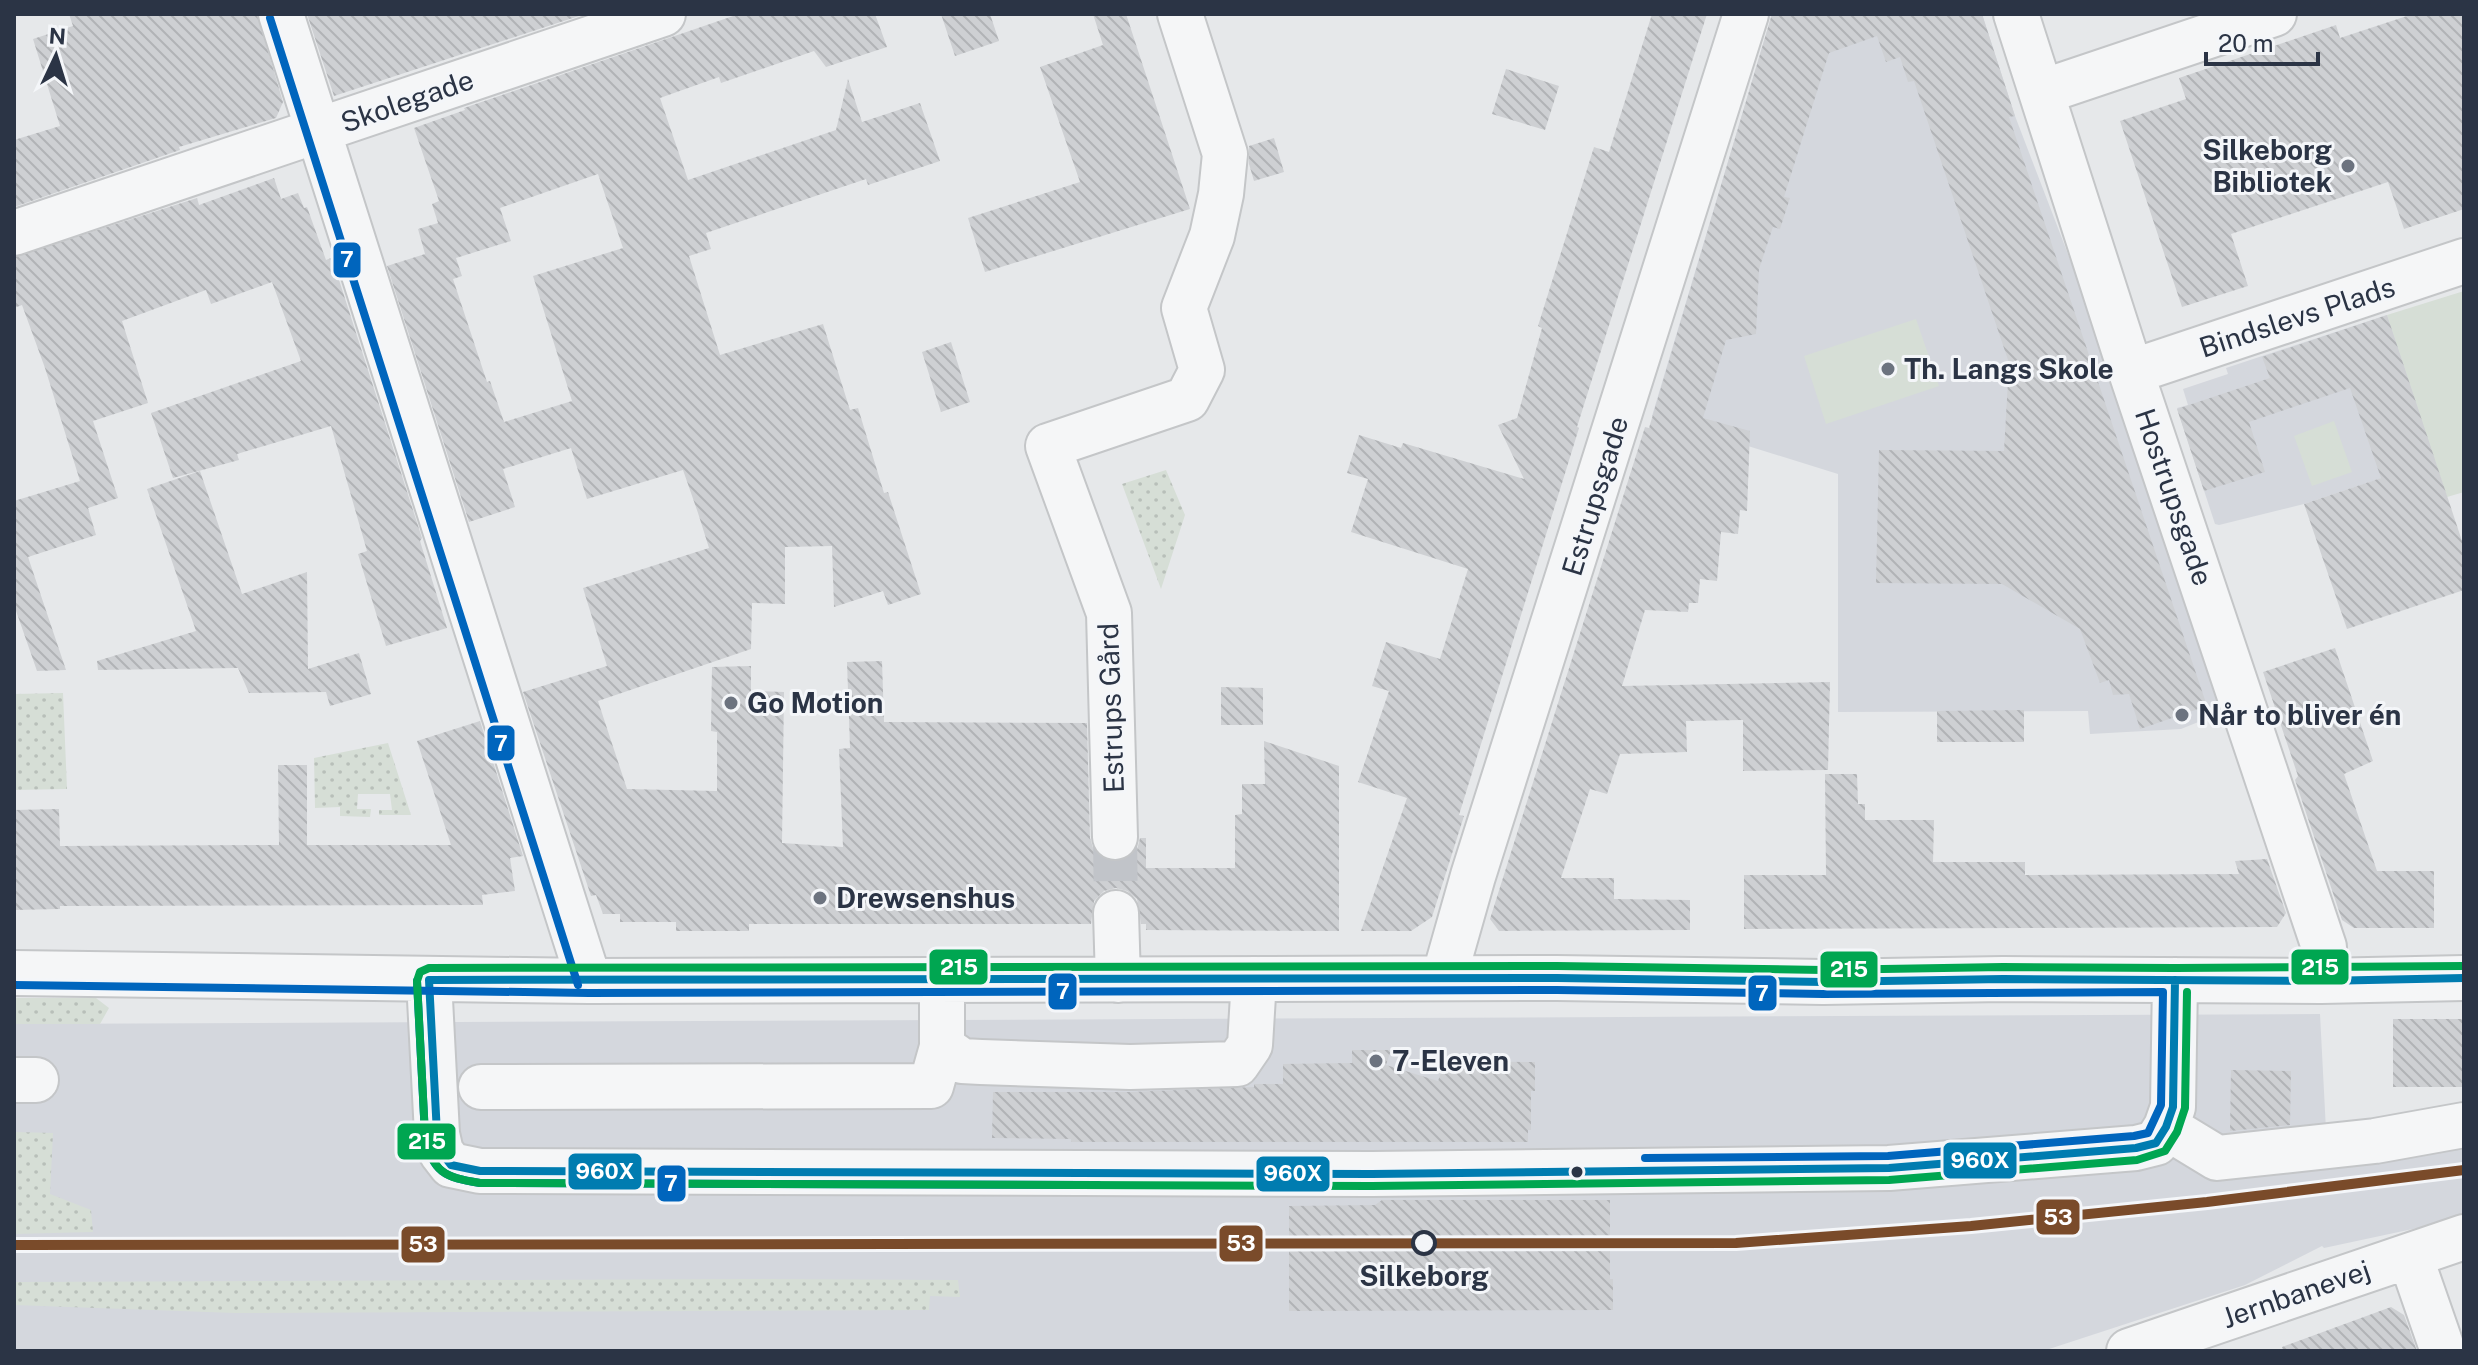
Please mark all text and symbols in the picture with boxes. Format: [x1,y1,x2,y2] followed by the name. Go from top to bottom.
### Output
[16,16,96,96] north arrow
[2206,16,2318,66] scale bar
[48,22,67,50] text: N
[2218,29,2274,57] text: 20 m
[336,62,478,139] street label: Skolegade
[2202,133,2332,198] place label: Silkeborg Bibliotek
[2339,157,2357,175] marker: Silkeborg Bibliotek
[332,241,362,279] line badge: 7
[340,246,354,272] text: 7
[2195,269,2399,364] street label: Bindslevs Plads
[1904,352,2114,385] place label: Th. Langs Skole
[1879,360,1897,378] marker: Th. Langs Skole
[2129,404,2220,590] street label: Hostrupsgade
[1555,412,1634,580] street label: Estrupsgade
[1091,622,1130,794] street label: Estrups Gård
[747,686,883,719] place label: Go Motion
[722,694,740,712] marker: Go Motion
[2198,698,2401,731] place label: Når to bliver én
[2173,706,2191,724] marker: Når to bliver én
[486,724,516,762] line badge: 7
[494,730,508,756] text: 7
[836,881,1015,914] place label: Drewsenshus
[811,889,829,907] marker: Drewsenshus
[928,948,989,986] line badge: 215
[2290,948,2350,986] line badge: 215
[1819,950,1879,989] line badge: 215
[940,954,978,980] text: 215
[2301,954,2339,980] text: 215
[1830,956,1868,982] text: 215
[1047,972,1078,1011] line badge: 7
[1747,974,1778,1012] line badge: 7
[1056,978,1070,1004] text: 7
[1755,980,1769,1006] text: 7
[1392,1044,1509,1077] place label: 7-Eleven
[1367,1052,1385,1070] marker: 7-Eleven
[396,1122,457,1161] line badge: 215
[408,1128,446,1154] text: 215
[1942,1141,2018,1180] line badge: 960X
[1951,1147,2010,1173] text: 960X
[567,1152,643,1191] line badge: 960X
[1255,1155,1331,1193] line badge: 960X
[576,1158,635,1184] text: 960X
[1264,1160,1323,1186] text: 960X
[656,1164,687,1203] line badge: 7
[1569,1164,1585,1180] unlabelled marker
[664,1170,678,1196] text: 7
[2035,1198,2081,1236] line badge: 53
[2043,1204,2073,1230] text: 53
[1218,1224,1264,1263] line badge: 53
[400,1225,446,1264] line badge: 53
[1226,1230,1256,1256] text: 53
[408,1231,438,1257] text: 53
[1412,1231,1436,1255] marker: Silkeborg
[2217,1253,2374,1334] street label: Jernbanevej
[1359,1259,1489,1292] place label: Silkeborg

